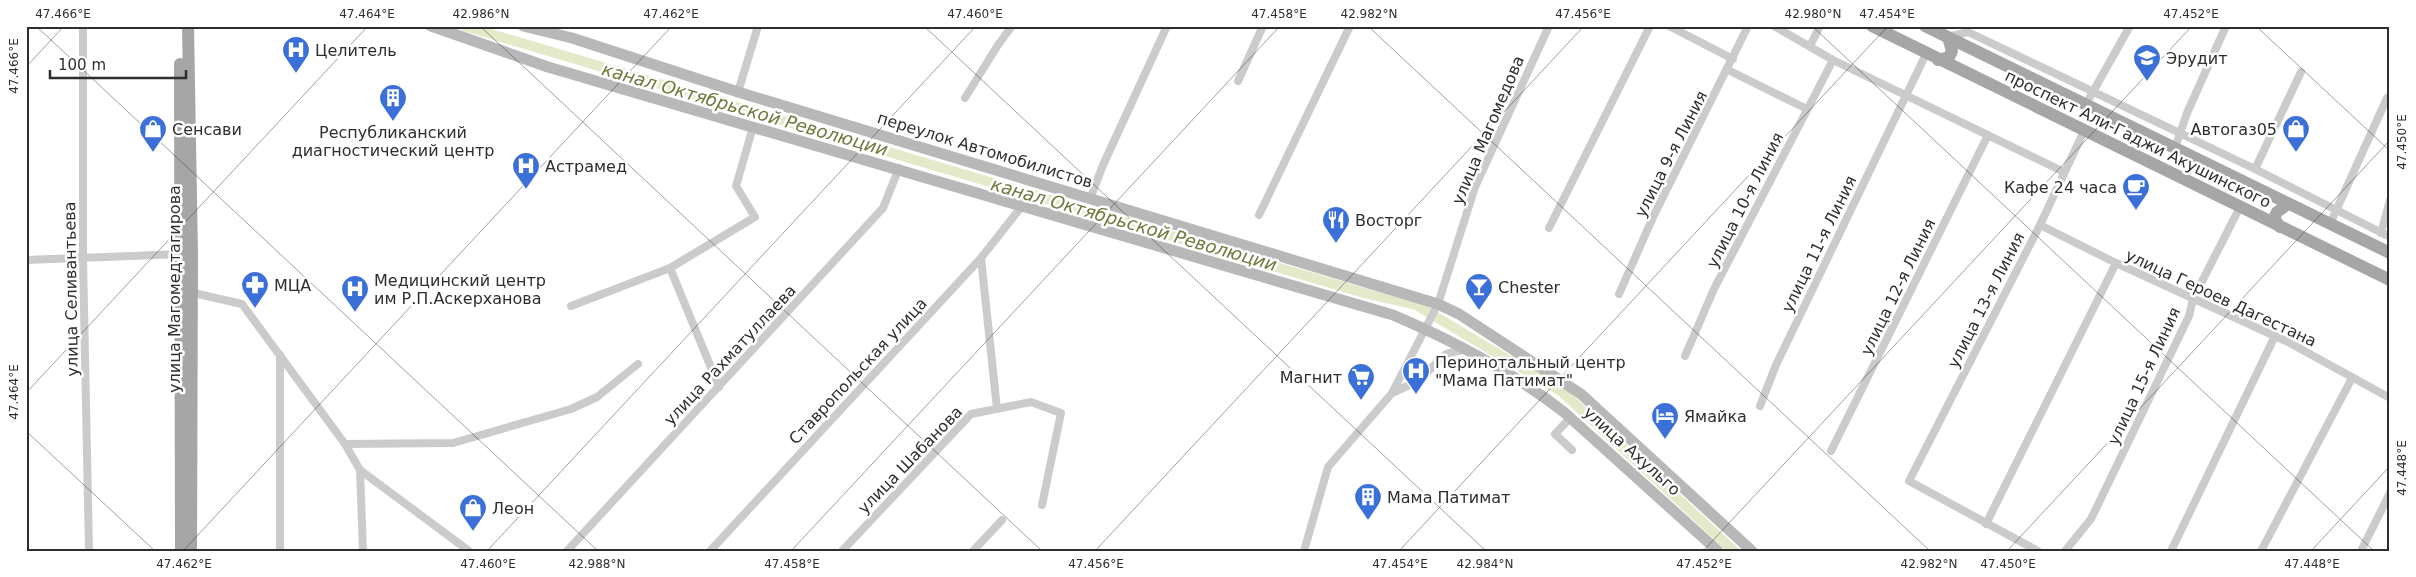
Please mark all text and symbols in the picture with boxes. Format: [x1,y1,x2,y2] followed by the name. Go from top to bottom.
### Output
[35,7,91,21] text: 47.466°E
[339,7,395,21] text: 47.464°E
[453,7,509,21] text: 42.986°N
[643,7,699,21] text: 47.462°E
[947,7,1003,21] text: 47.460°E
[1251,7,1307,21] text: 47.458°E
[1341,7,1397,21] text: 42.982°N
[1555,7,1611,21] text: 47.456°E
[1785,7,1841,21] text: 42.980°N
[1859,7,1915,21] text: 47.454°E
[2163,7,2219,21] text: 47.452°E
[281,35,311,74] hospital icon: Целитель
[7,38,21,94] text: 47.466°E
[315,41,397,60] place label: Целитель
[2132,43,2162,82] school or university icon: Эрудит
[50,48,186,80] scale bar
[2166,49,2228,68] place label: Эрудит
[1448,53,1528,207] street label: улица Магомедова
[58,56,106,74] text: 100 m
[600,58,891,160] water label: канал Октябрьской Революции
[2002,66,2274,212] street label: проспект Али-Гаджи Акушинского
[378,83,408,122] building icon: Республиканский диагностический центр
[1631,88,1711,220] street label: улица 9-я Линия
[875,108,1095,192] street label: переулок Автомобилистов
[138,114,168,153] shop icon: Сенсави
[2281,114,2311,153] shop icon: Автогаз05
[2395,114,2409,170] text: 47.450°E
[172,120,242,139] place label: Сенсави
[2190,120,2277,139] place label: Автогаз05
[292,123,494,160] place label: Республиканский диагностический центр
[1703,129,1787,271] street label: улица 10-я Линия
[511,151,541,190] hospital icon: Астрамед
[545,157,627,176] place label: Астрамед
[2121,172,2151,211] cafe icon: Кафе 24 часа
[989,173,1280,275] water label: канал Октябрьской Революции
[1778,173,1860,315] street label: улица 11-я Линия
[2004,178,2117,197] place label: Кафе 24 часа
[165,185,184,393] street label: улица Магомедтагирова
[60,201,82,377] street label: улица Селивантьева
[1321,205,1351,244] restaurant icon: Восторг
[1355,211,1422,230] place label: Восторг
[1857,216,1939,358] street label: улица 12-я Линия
[1944,229,2028,371] street label: улица 13-я Линия
[2122,245,2320,351] street label: улица Героев Дагестана
[240,270,270,309] pharmacy icon: МЦА
[374,271,546,308] place label: Медицинский центр им Р.П.Аскерханова
[1464,272,1494,311] bar icon: Chester
[340,274,370,313] hospital icon: Медицинский центр им Р.П.Аскерханова
[274,276,311,295] place label: МЦА
[1498,278,1561,297] place label: Chester
[660,281,800,429] street label: улица Рахматуллаева
[785,294,931,448] street label: Ставропольская улица
[2104,304,2184,448] street label: улица 15-я Линия
[1435,353,1626,390] place label: Перинотальный центр "Мама Патимат"
[1401,356,1431,395] hospital icon: Перинотальный центр "Мама Патимат"
[1346,362,1376,401] supermarket icon: Магнит
[7,364,21,420] text: 47.464°E
[1280,368,1342,387] place label: Магнит
[1650,401,1680,440] hotel icon: Ямайка
[854,402,966,518] street label: улица Шабанова
[1580,403,1684,499] street label: улица Ахульго
[1684,407,1747,426] place label: Ямайка
[2395,440,2409,496] text: 47.448°E
[1353,482,1383,521] building icon: Мама Патимат
[1387,488,1510,507] place label: Мама Патимат
[458,493,488,532] shop icon: Леон
[492,499,534,518] place label: Леон
[156,557,212,571] text: 47.462°E
[460,557,516,571] text: 47.460°E
[569,557,625,571] text: 42.988°N
[764,557,820,571] text: 47.458°E
[1068,557,1124,571] text: 47.456°E
[1372,557,1428,571] text: 47.454°E
[1457,557,1513,571] text: 42.984°N
[1676,557,1732,571] text: 47.452°E
[1901,557,1957,571] text: 42.982°N
[1980,557,2036,571] text: 47.450°E
[2284,557,2340,571] text: 47.448°E

